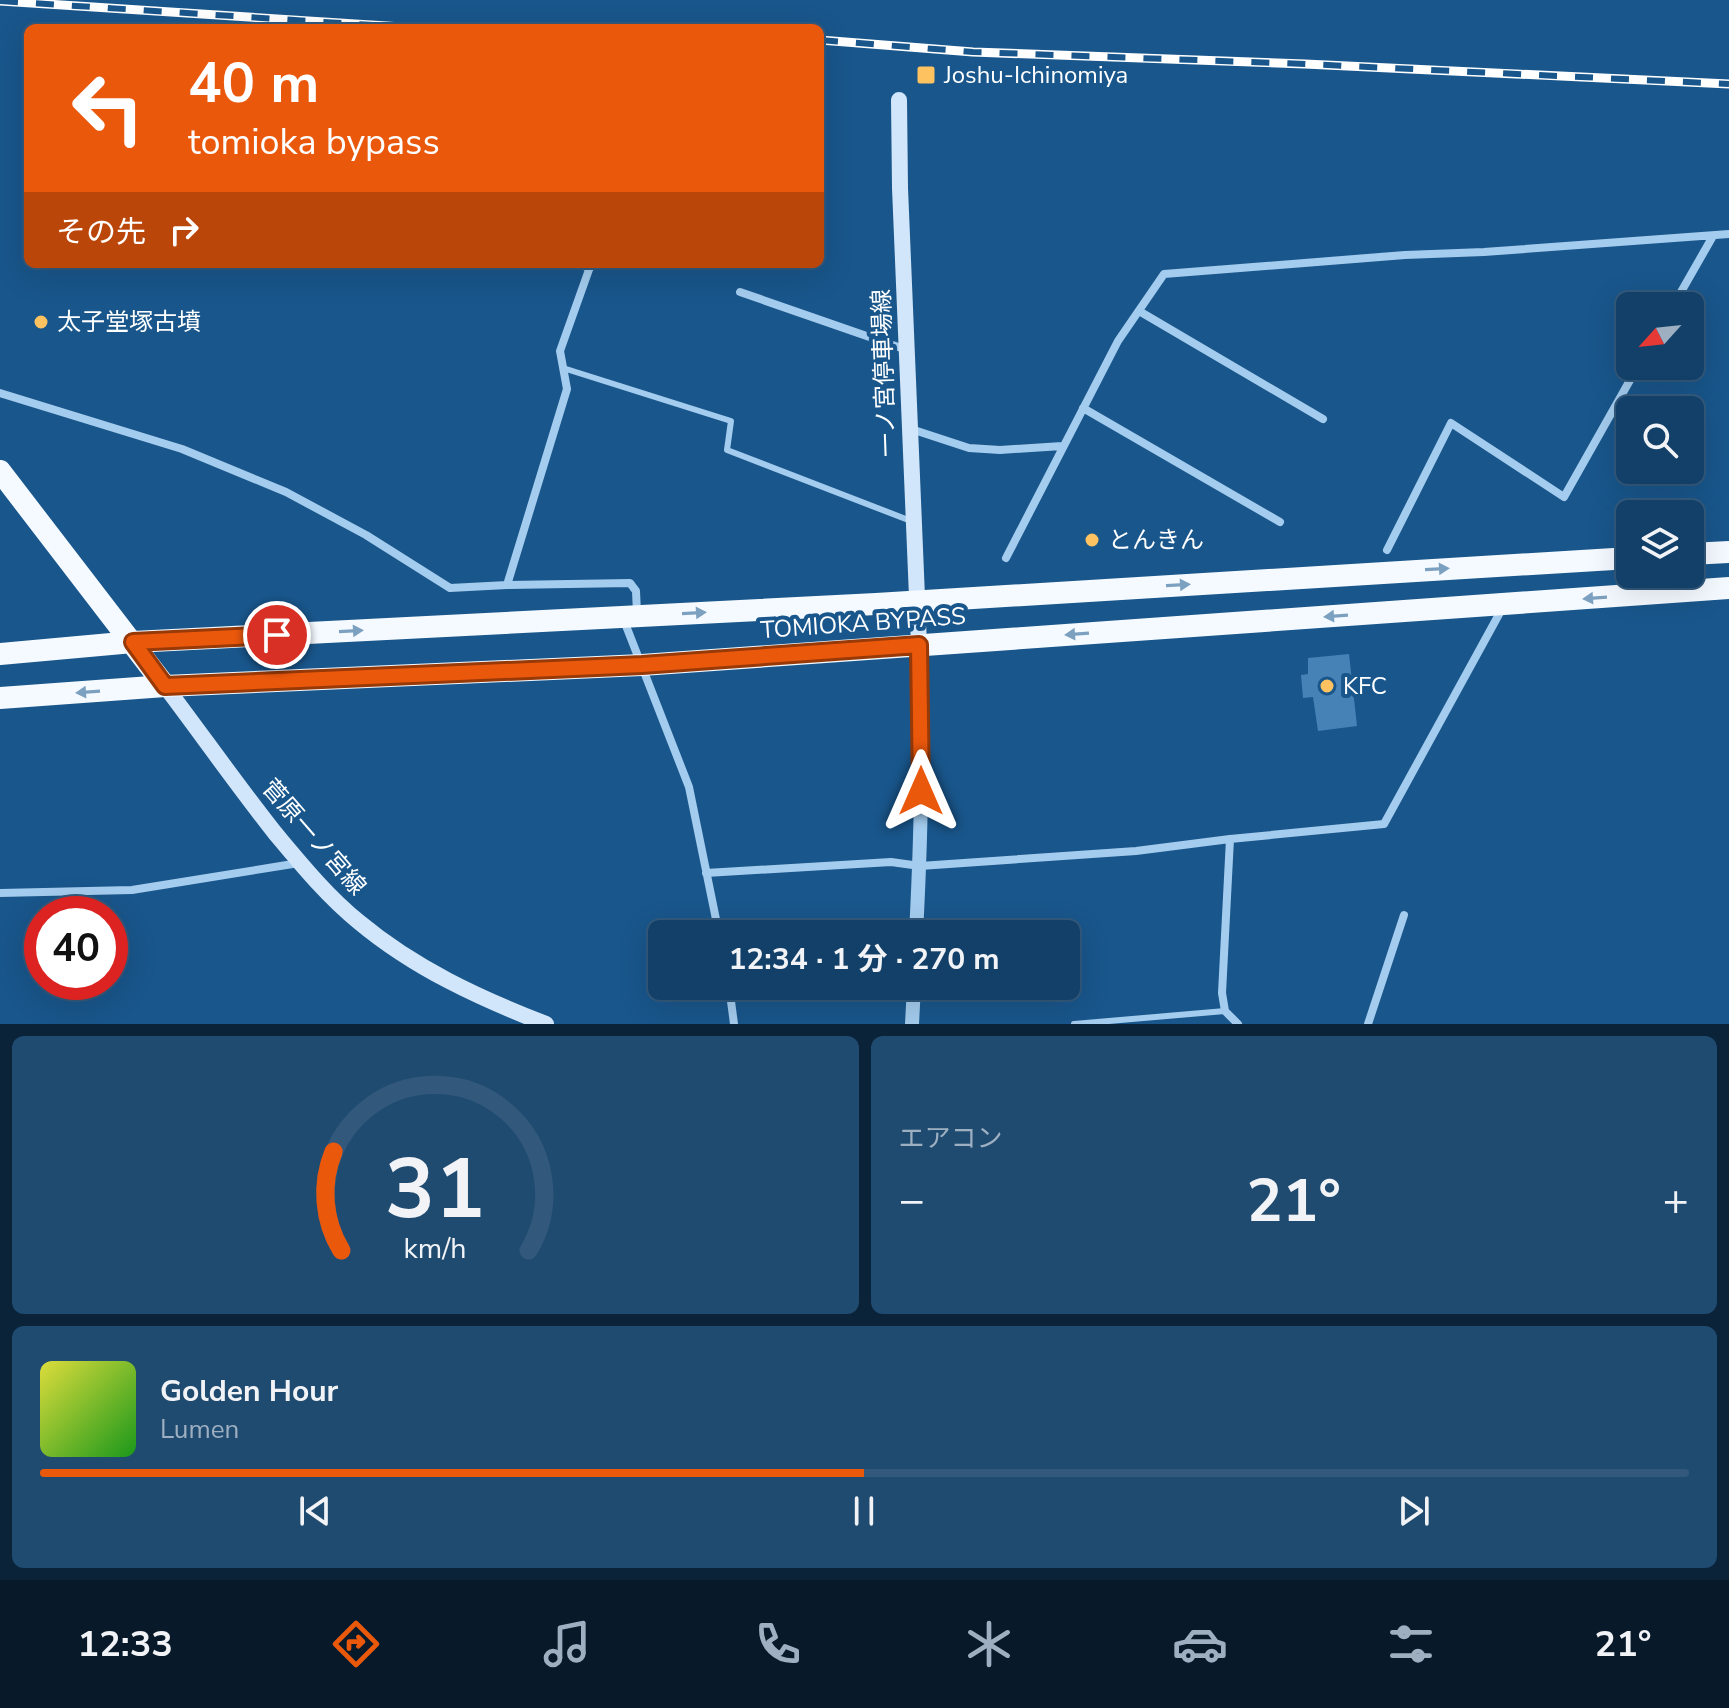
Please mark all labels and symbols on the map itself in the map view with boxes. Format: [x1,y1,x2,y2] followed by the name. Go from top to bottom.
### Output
[943,59,1128,91] place label: Joshu-Ichinomiya
[915,64,937,86] marker: Joshu-Ichinomiya
[865,288,903,458] street label: 一ノ宮停車場線
[1616,292,1704,380] north arrow
[57,306,201,338] place label: 太子堂塚古墳
[32,313,50,331] marker: 太子堂塚古墳
[1108,524,1204,556] place label: とんきん
[1083,531,1101,549] marker: とんきん
[1425,563,1450,576] one-way arrow
[1166,578,1191,591] one-way arrow
[1582,592,1607,605] one-way arrow
[759,600,967,646] street label: TOMIOKA BYPASS
[243,601,311,669] pin
[682,606,707,619] one-way arrow
[1323,610,1348,623] one-way arrow
[339,624,364,637] one-way arrow
[1064,628,1089,641] one-way arrow
[1343,670,1387,702] place label: KFC
[1318,677,1336,695] marker: KFC
[75,686,100,699] one-way arrow
[879,749,963,833] position arrow
[255,772,373,902] street label: 菅原一ノ宮線
[24,896,128,1000] speed limit sign: 40

